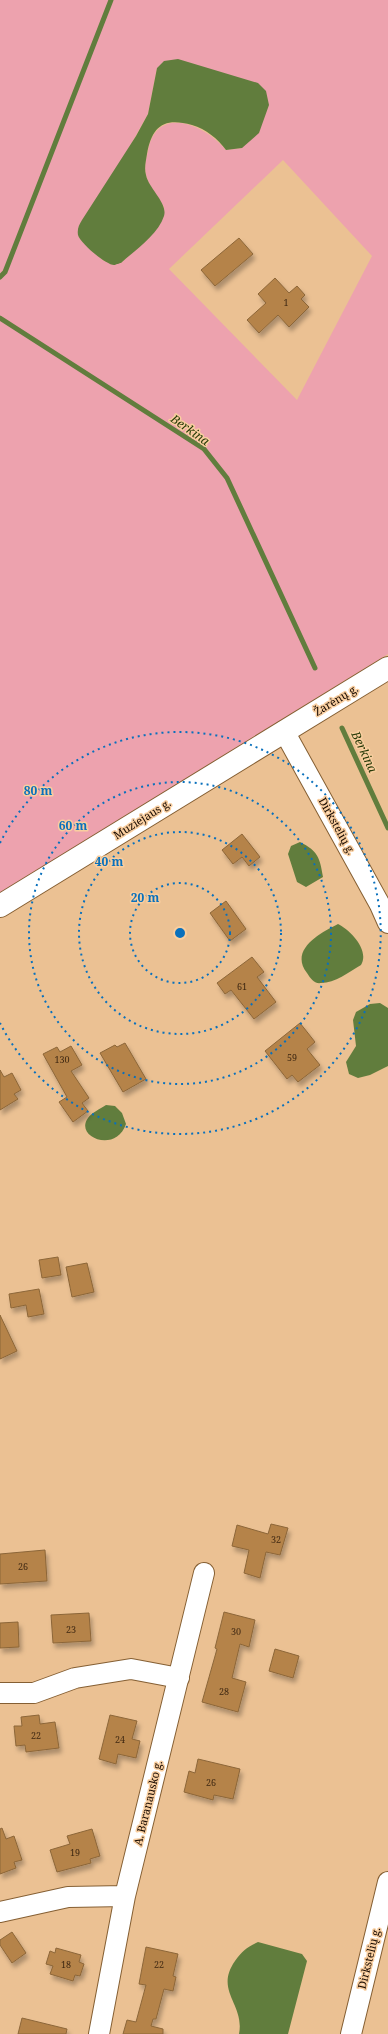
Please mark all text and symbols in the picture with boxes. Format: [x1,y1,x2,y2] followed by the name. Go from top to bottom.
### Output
[283,296,289,309] house number: 1
[167,409,213,449] water label: Berkina
[311,680,361,719] street label: Žarėnų g.
[347,727,381,775] water label: Berkina
[24,782,52,799] text: 80 m
[316,794,359,857] street label: Dirkstelių g.
[110,795,174,842] street label: Muziejaus g.
[59,817,87,834] text: 60 m
[95,853,123,870] text: 40 m
[131,889,159,906] text: 20 m
[173,926,187,940] centre of rings
[237,980,247,993] house number: 61
[287,1051,297,1064] house number: 59
[54,1053,70,1066] house number: 130
[271,1533,281,1546] house number: 32
[18,1560,28,1573] house number: 26
[66,1623,76,1636] house number: 23
[231,1625,241,1638] house number: 30
[219,1685,229,1698] house number: 28
[31,1729,41,1742] house number: 22
[115,1733,125,1746] house number: 24
[130,1759,165,1847] street label: A. Baranausko g.
[206,1776,216,1789] house number: 26
[70,1846,80,1859] house number: 19
[354,1925,384,1990] street label: Dirkstelių g.
[61,1958,71,1971] house number: 18
[154,1958,164,1971] house number: 22

